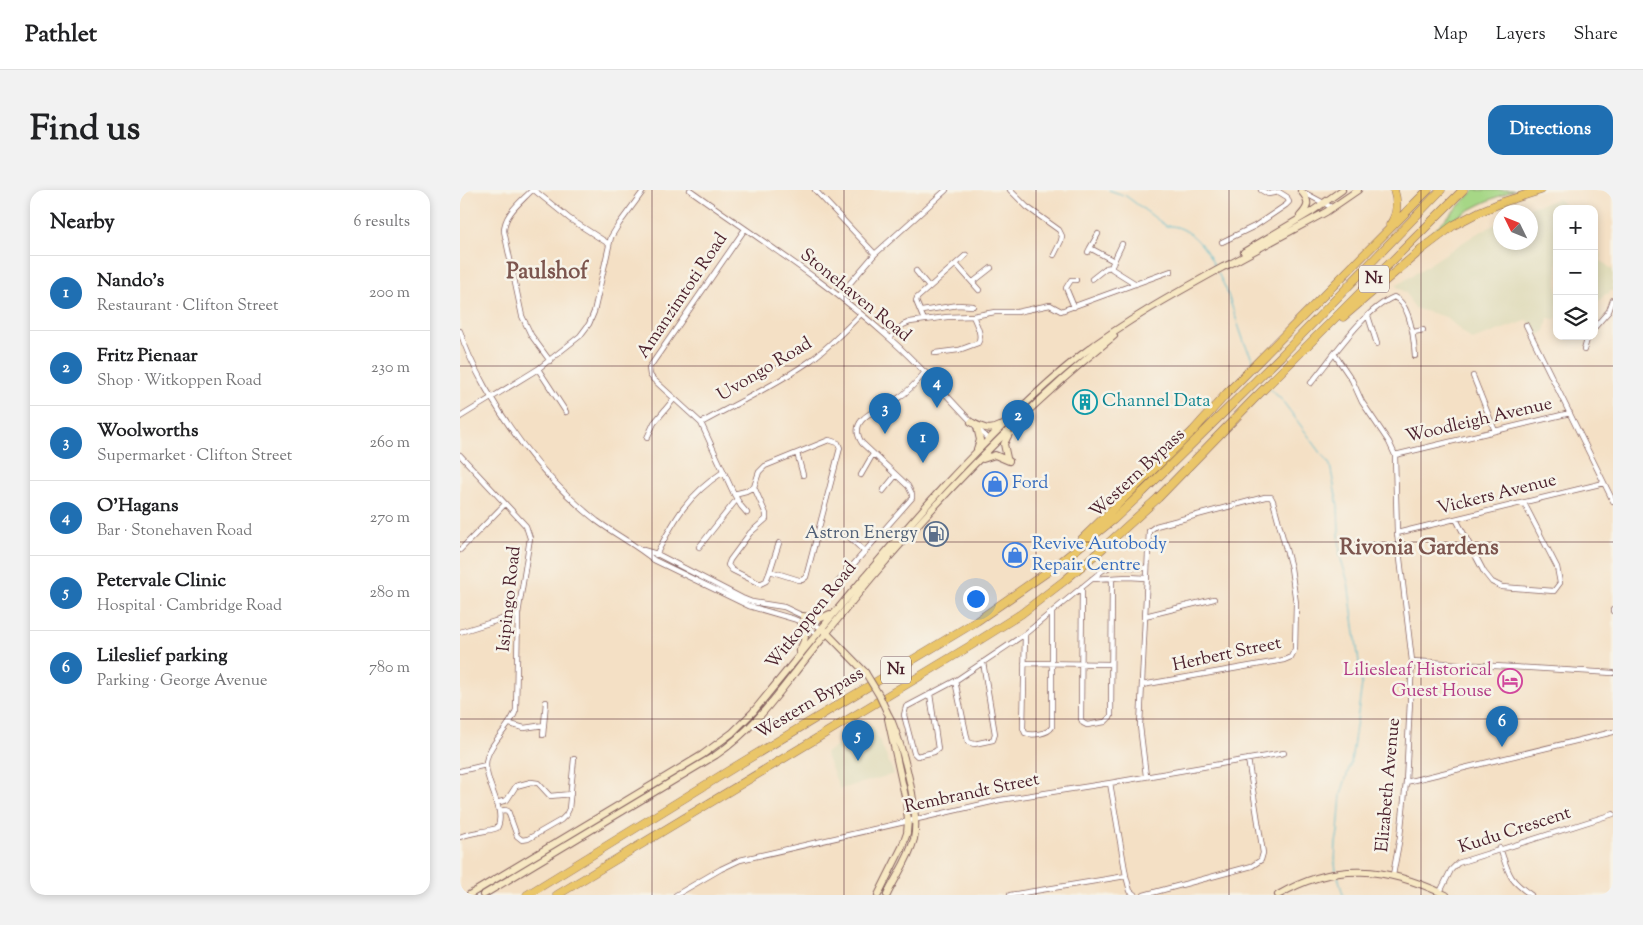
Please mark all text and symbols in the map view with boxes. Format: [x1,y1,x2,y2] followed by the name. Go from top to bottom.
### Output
[25,18,97,52] text: Pathlet
[1433,22,1468,48] text: Map
[1496,22,1546,48] text: Layers
[1574,22,1618,48] text: Share
[30,105,140,156] text: Find us
[1488,105,1613,155] button: Directions
[1493,205,1538,250] north arrow
[1553,205,1598,340] map controls
[1553,205,1598,250] button: +
[50,208,115,238] text: Nearby
[354,211,410,234] text: 6 results
[631,228,735,364] street label: Amanzimtoti Road
[794,243,916,349] street label: Stonehaven Road
[1553,250,1598,295] button: −
[506,257,589,289] district label: Paulshof
[1359,266,1389,292] road number: N1
[97,268,164,295] text: Nando's
[63,282,69,305] text: 1
[369,282,410,305] text: 200 m
[97,295,278,318] text: Restaurant · Clifton Street
[1553,295,1598,340] button: layers
[713,331,817,409] street label: Uvongo Road
[97,343,198,370] text: Fritz Pienaar
[62,357,70,380] text: 2
[371,357,410,380] text: 230 m
[921,367,953,408] pin: 4
[97,370,262,393] text: Shop · Witkoppen Road
[1072,389,1098,415] building icon: Channel Data
[1102,389,1210,415] place label: Channel Data
[1403,391,1555,451] street label: Woodleigh Avenue
[869,393,901,434] pin: 3
[1002,400,1034,441] pin: 2
[97,418,198,445] text: Woolworths
[907,422,939,463] pin: 1
[1084,423,1192,525] street label: Western Bypass
[63,432,69,455] text: 3
[369,432,410,455] text: 260 m
[97,445,292,468] text: Supermarket · Clifton Street
[1435,468,1559,522] street label: Vickers Avenue
[982,471,1008,497] shop icon: Ford
[1012,471,1048,497] place label: Ford
[97,493,178,520] text: O'Hagans
[62,507,70,530] text: 4
[370,507,410,530] text: 270 m
[97,520,252,543] text: Bar · Stonehaven Road
[805,521,918,547] place label: Astron Energy
[923,521,949,547] fuel station icon: Astron Energy
[1032,532,1167,579] place label: Revive Autobody Repair Centre
[1339,533,1499,565] district label: Rivonia Gardens
[1002,542,1028,568] shop icon: Revive Autobody Repair Centre
[492,545,528,653] street label: Isipingo Road
[760,556,864,676] street label: Witkoppen Road
[97,568,226,595] text: Petervale Clinic
[63,582,69,605] text: 5
[369,582,410,605] text: 280 m
[963,586,989,612] your location
[97,595,282,618] text: Hospital · Cambridge Road
[1170,631,1284,679] street label: Herbert Street
[97,643,227,670] text: Lileslief parking
[881,656,911,684] road number: N1
[62,657,70,680] text: 6
[369,657,410,680] text: 780 m
[1343,658,1492,705] place label: Liliesleaf Historical Guest House
[751,661,869,747] street label: Western Bypass
[1497,668,1523,694] hotel icon: Liliesleaf Historical Guest House
[97,670,267,693] text: Parking · George Avenue
[1486,706,1518,747] pin: 6
[1370,717,1408,853] street label: Elizabeth Avenue
[842,720,874,761] pin: 5
[902,767,1042,821] street label: Rembrandt Street
[1456,801,1574,861] street label: Kudu Crescent

